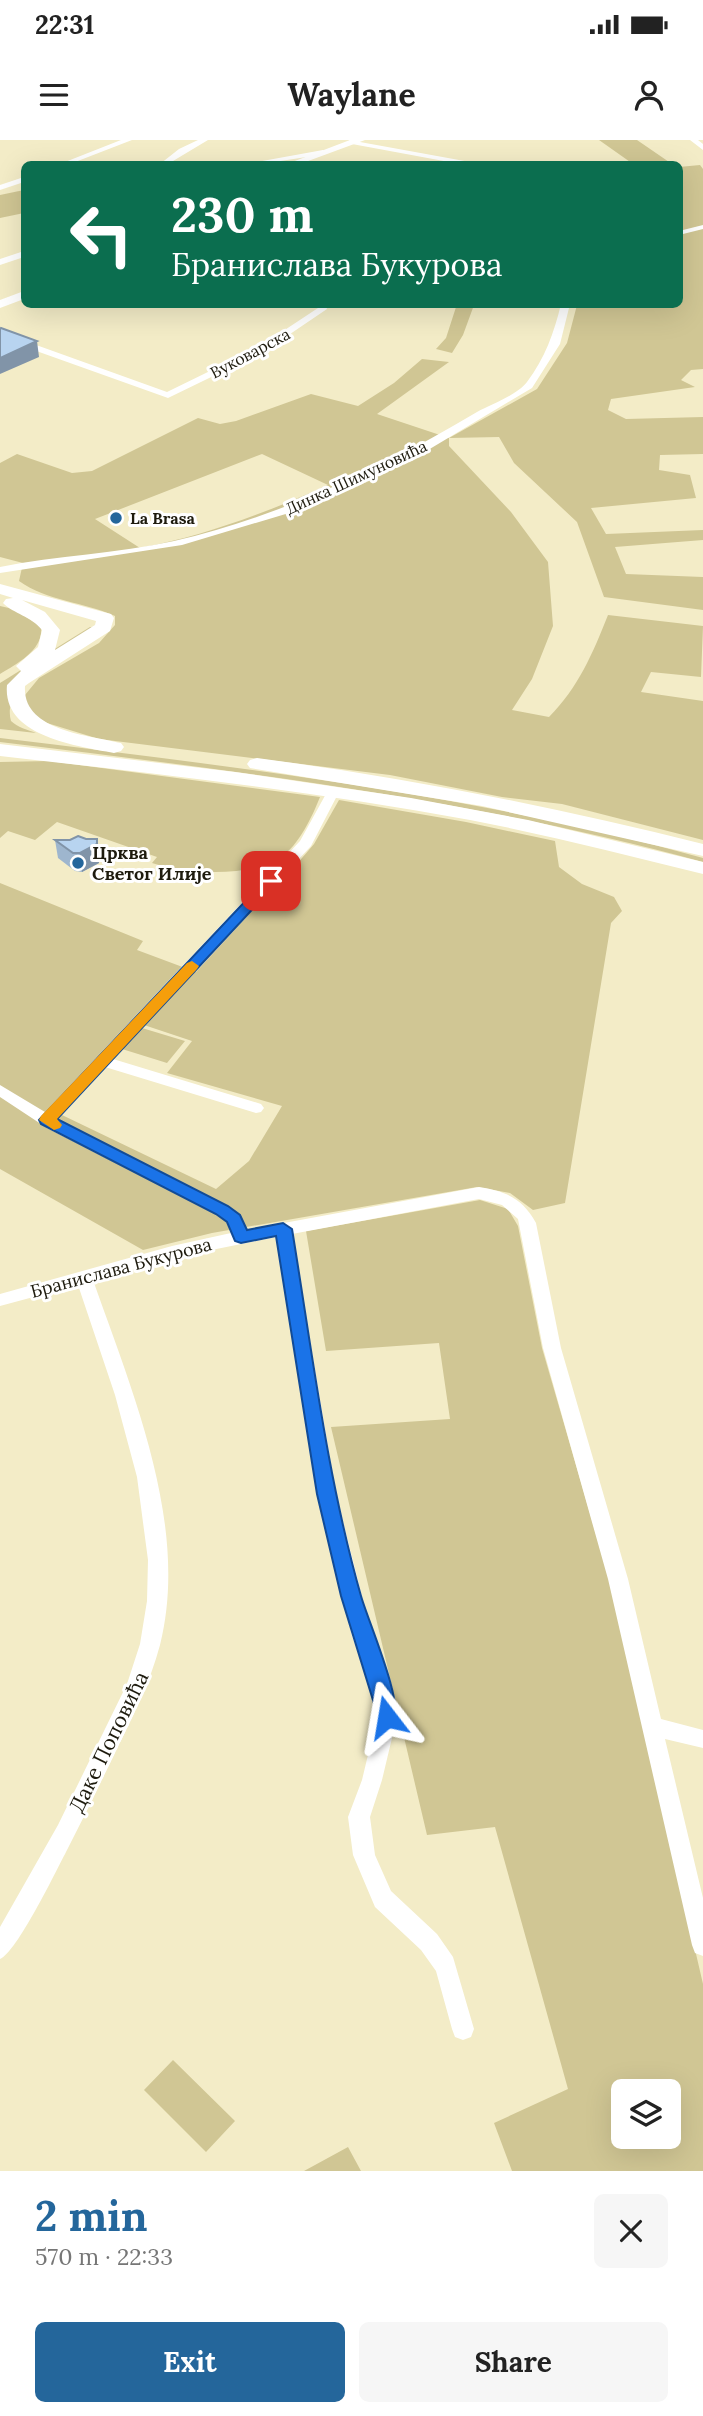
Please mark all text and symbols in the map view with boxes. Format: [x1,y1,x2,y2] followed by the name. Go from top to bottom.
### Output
[35,8,94,41] text: 22:31
[287,74,416,115] text: Waylane
[35,76,73,114] icon: menu
[630,76,668,114] icon: person
[171,183,314,245] text: 230 m
[56,189,147,280] icon: left
[171,244,502,285] text: Бранислава Букурова
[207,324,293,382] street label: Вуковарска
[282,435,430,519] street label: Динка Шимуновића
[130,508,195,528] place label: La Brasa
[108,510,124,526] marker: La Brasa
[92,841,212,885] place label: Црква Светог Илије
[241,851,301,911] pin
[70,855,86,871] marker: Црква Светог Илије
[252,862,290,900] icon: arrive
[28,1232,214,1303] street label: Бранислава Букурова
[63,1667,154,1817] street label: Даке Поповића
[350,1680,424,1754] position arrow
[611,2079,681,2149] map controls
[611,2079,681,2149] button: layers
[35,2189,148,2243] text: 2 min
[594,2194,668,2268] button: close
[35,2242,173,2271] text: 570 m · 22:33
[35,2322,345,2402] button: Exit
[359,2322,668,2402] button: Share

